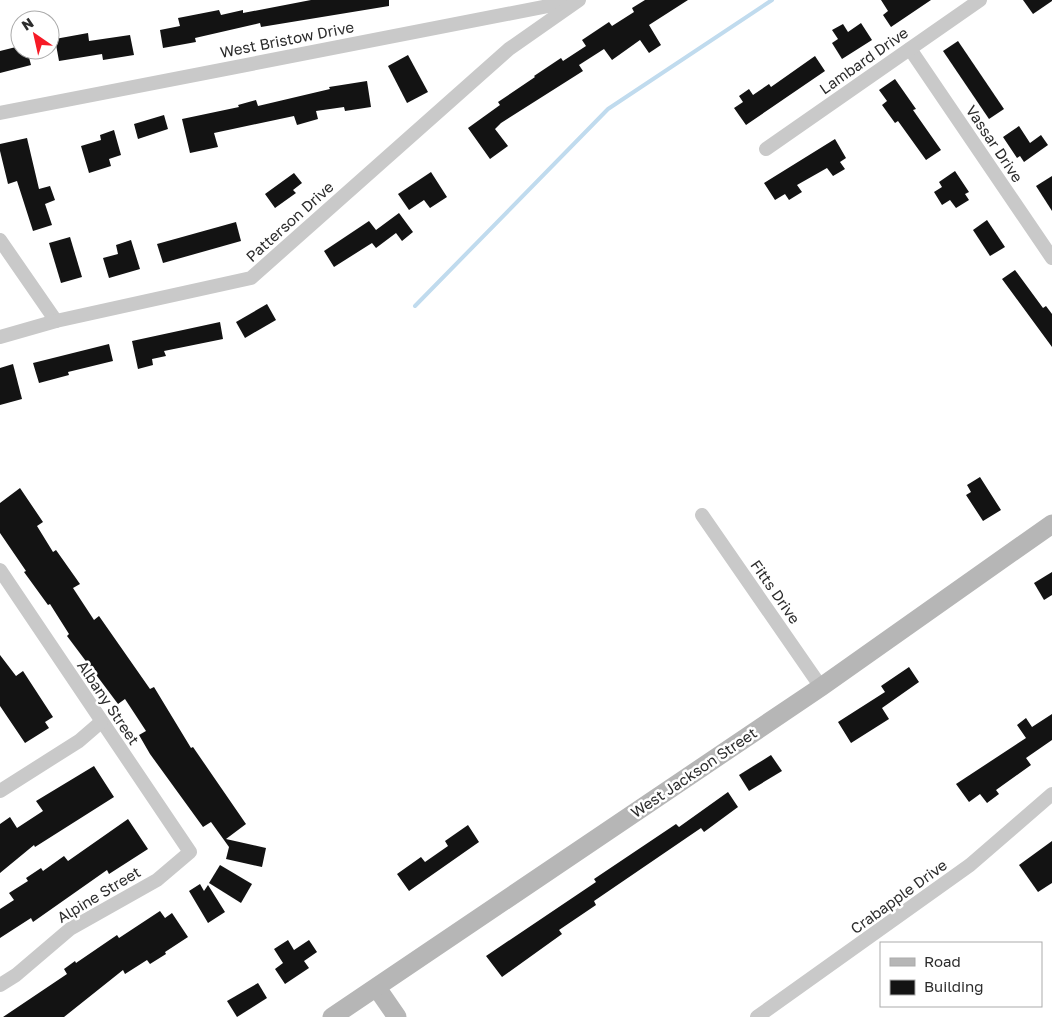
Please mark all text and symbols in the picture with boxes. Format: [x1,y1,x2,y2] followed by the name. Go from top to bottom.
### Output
[10,10,60,60] north arrow
[18,14,37,34] text: N
[218,17,356,61] street label: West Bristow Drive
[816,23,911,97] street label: Lambard Drive
[963,102,1027,186] street label: Vassar Drive
[242,177,337,265] street label: Patterson Drive
[747,556,804,627] street label: Fitts Drive
[74,657,144,748] street label: Albany Street
[627,723,760,821] street label: West Jackson Street
[847,855,950,937] street label: Crabapple Drive
[54,862,143,926] street label: Alpine Street
[880,942,1042,1007] legend
[924,952,961,970] text: Road
[924,977,984,995] text: Building

